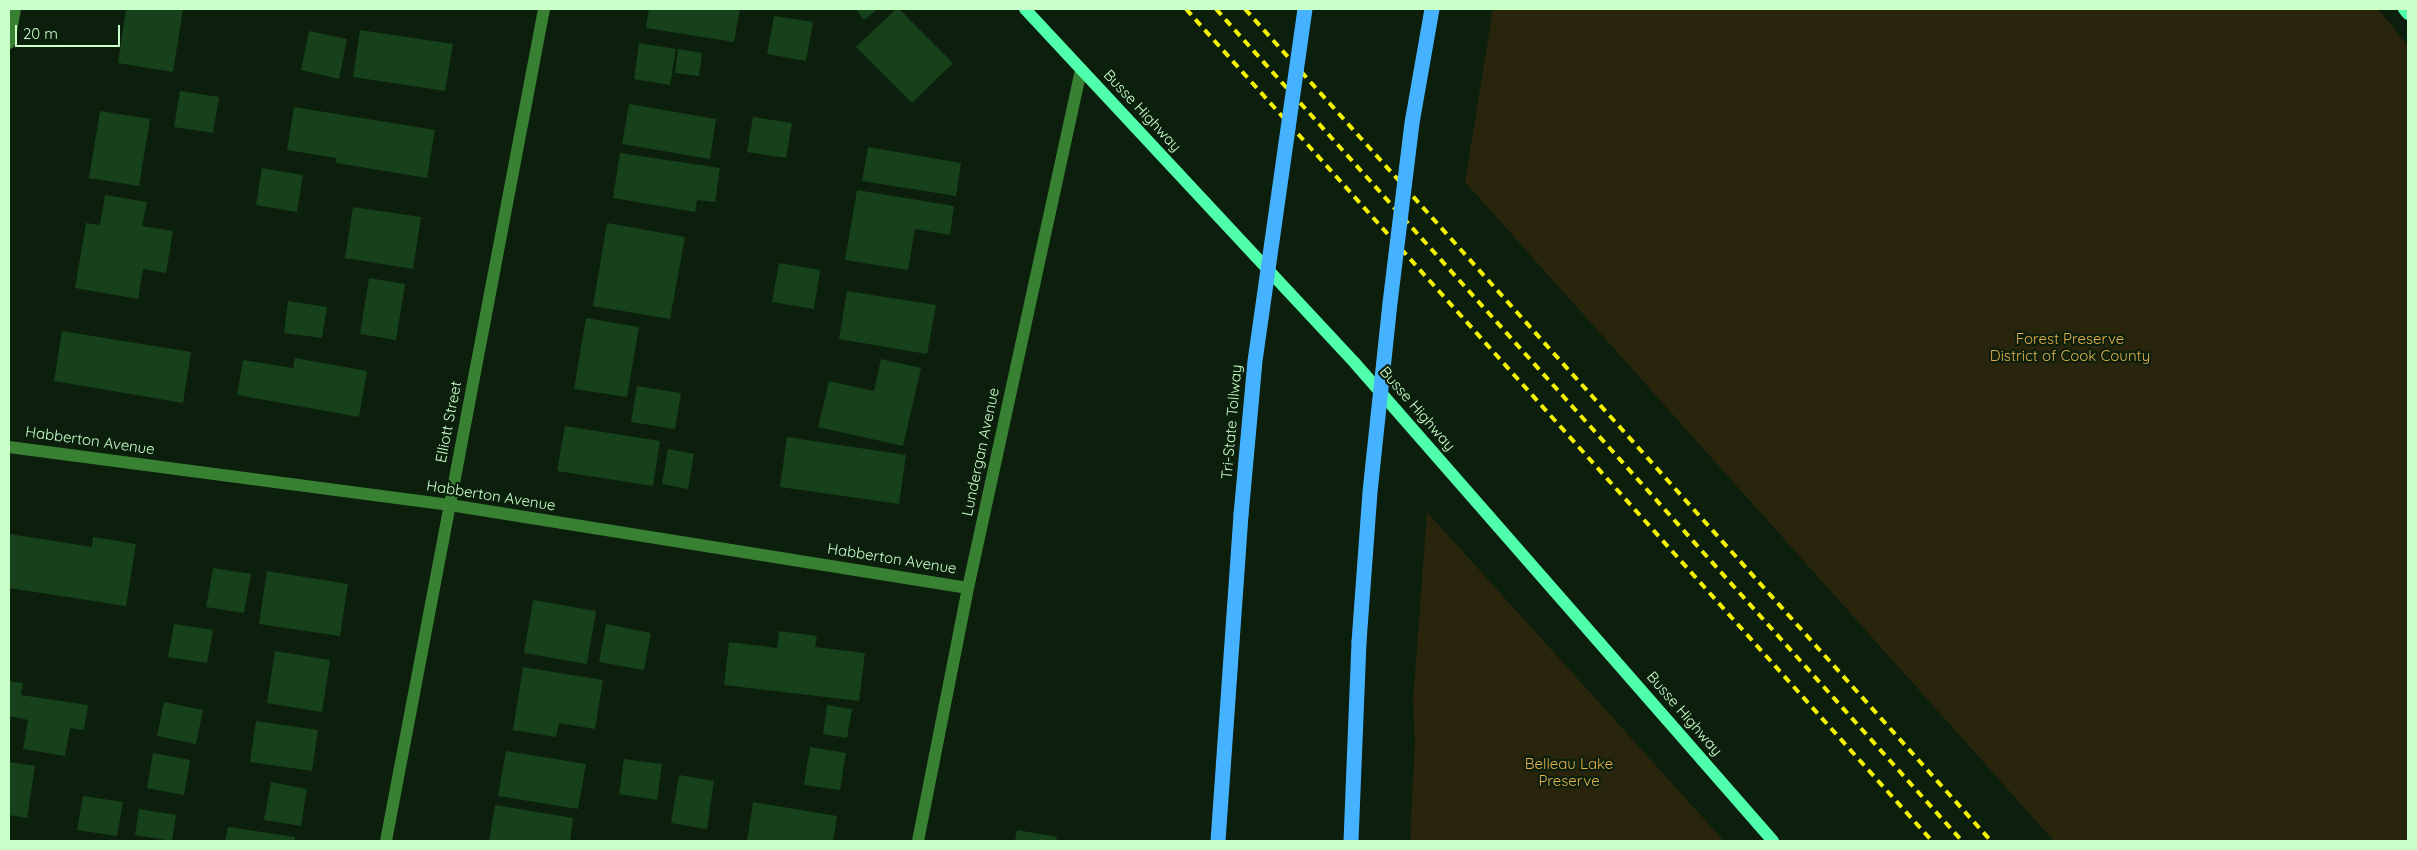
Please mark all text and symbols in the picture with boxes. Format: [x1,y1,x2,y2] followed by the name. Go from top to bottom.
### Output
[18,15,122,47] scale bar
[23,24,58,43] text: 20 m
[1099,66,1185,156] street label: Busse Highway
[1990,330,2150,365] park label: Forest Preserve District of Cook County
[1376,363,1458,455] street label: Busse Highway
[1218,364,1246,480] street label: Tri-State Tollway
[432,380,466,464] street label: Elliott Street
[959,386,1003,518] street label: Lundergan Avenue
[24,423,156,459] street label: Habberton Avenue
[425,477,557,515] street label: Habberton Avenue
[826,540,958,578] street label: Habberton Avenue
[1643,668,1725,760] street label: Busse Highway
[1525,755,1613,790] park label: Belleau Lake Preserve

